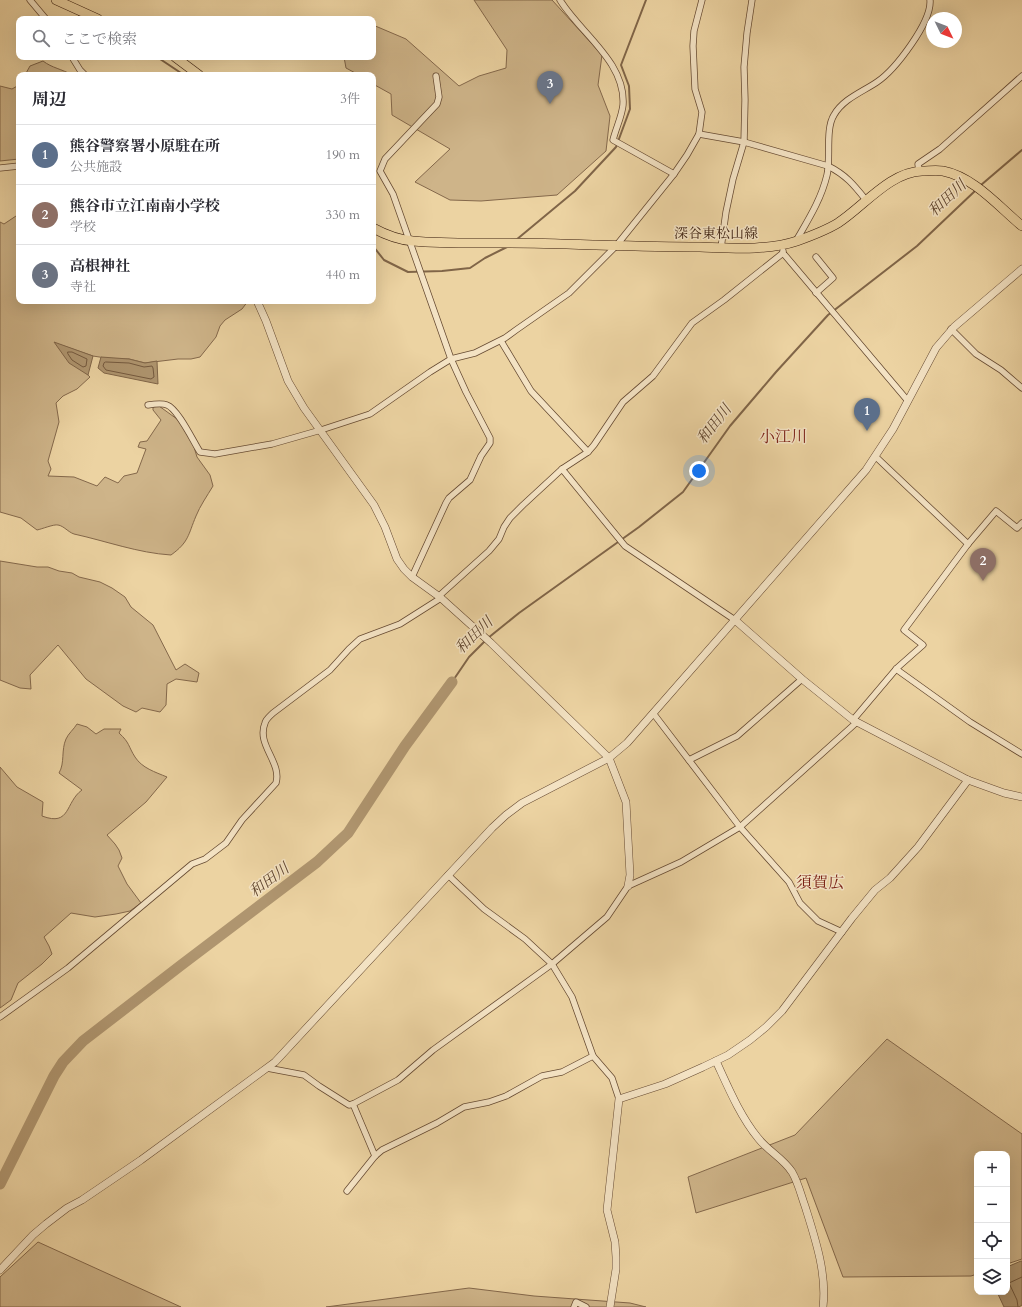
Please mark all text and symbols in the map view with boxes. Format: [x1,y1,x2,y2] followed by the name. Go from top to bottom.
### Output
[926,12,962,48] north arrow
[16,16,376,60] search box
[30,27,52,49] icon: search
[62,29,137,49] text: ここで検索
[537,71,563,104] pin: 3
[32,88,66,111] text: 周辺
[340,90,360,108] text: 3件
[70,136,220,156] text: 熊谷警察署小原駐在所
[42,146,48,164] text: 1
[326,146,360,164] text: 190 m
[70,158,122,176] text: 公共施設
[924,174,972,221] water label: 和田川
[70,196,220,216] text: 熊谷市立江南南小学校
[42,206,48,224] text: 2
[326,206,360,224] text: 330 m
[70,218,96,236] text: 学校
[674,224,758,243] street label: 深谷東松山線
[70,256,130,276] text: 高根神社
[42,266,48,284] text: 3
[326,266,360,284] text: 440 m
[70,278,96,296] text: 寺社
[854,398,880,431] pin: 1
[692,399,737,448] water label: 和田川
[759,426,807,448] district label: 小江川
[689,461,709,481] your location
[970,548,996,581] pin: 2
[451,611,499,658] water label: 和田川
[245,857,295,902] water label: 和田川
[796,872,844,894] district label: 須賀広
[974,1151,1010,1295] map controls
[974,1151,1010,1187] button: +
[974,1187,1010,1223] button: −
[974,1223,1010,1259] button: locate
[974,1259,1010,1295] button: layers

